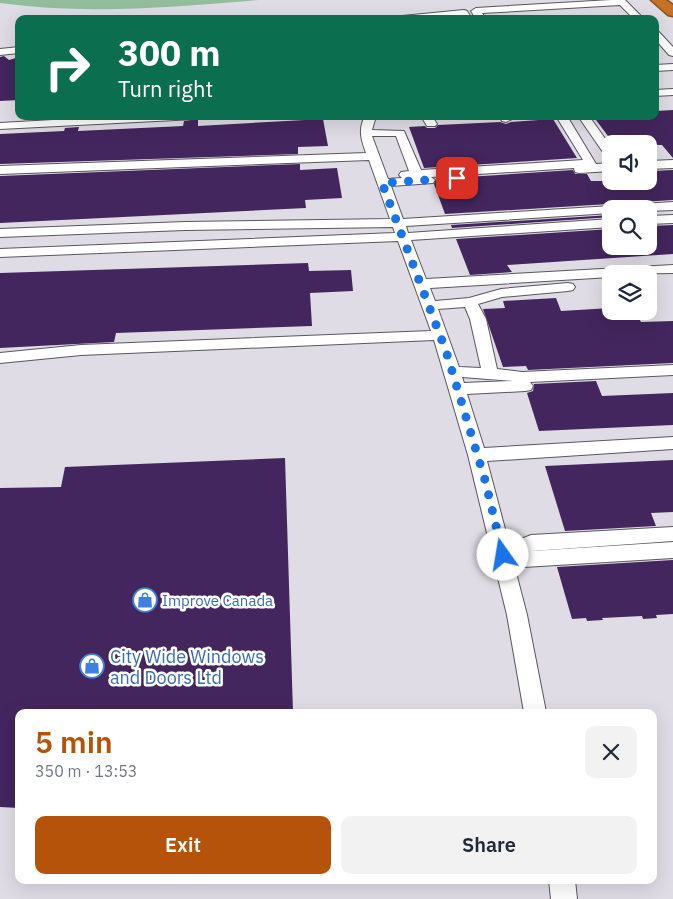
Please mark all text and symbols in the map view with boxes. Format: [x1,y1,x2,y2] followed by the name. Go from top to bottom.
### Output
[118,30,221,76] text: 300 m
[35,35,100,100] icon: right
[118,74,213,103] text: Turn right
[602,135,657,320] map controls
[602,135,657,190] button: sound
[436,157,478,199] pin
[443,164,471,192] icon: arrive
[602,200,657,255] button: search
[602,265,657,320] button: layers
[476,528,528,580] position arrow
[132,587,158,613] shop icon: Improve Canada
[162,591,273,610] place label: Improve Canada
[110,645,264,689] place label: City Wide Windows and Doors Ltd
[79,653,105,679] shop icon: City Wide Windows and Doors Ltd
[35,722,113,761] text: 5 min
[585,726,637,778] button: close
[35,761,137,781] text: 350 m · 13:53
[35,816,331,874] button: Exit
[341,816,637,874] button: Share

